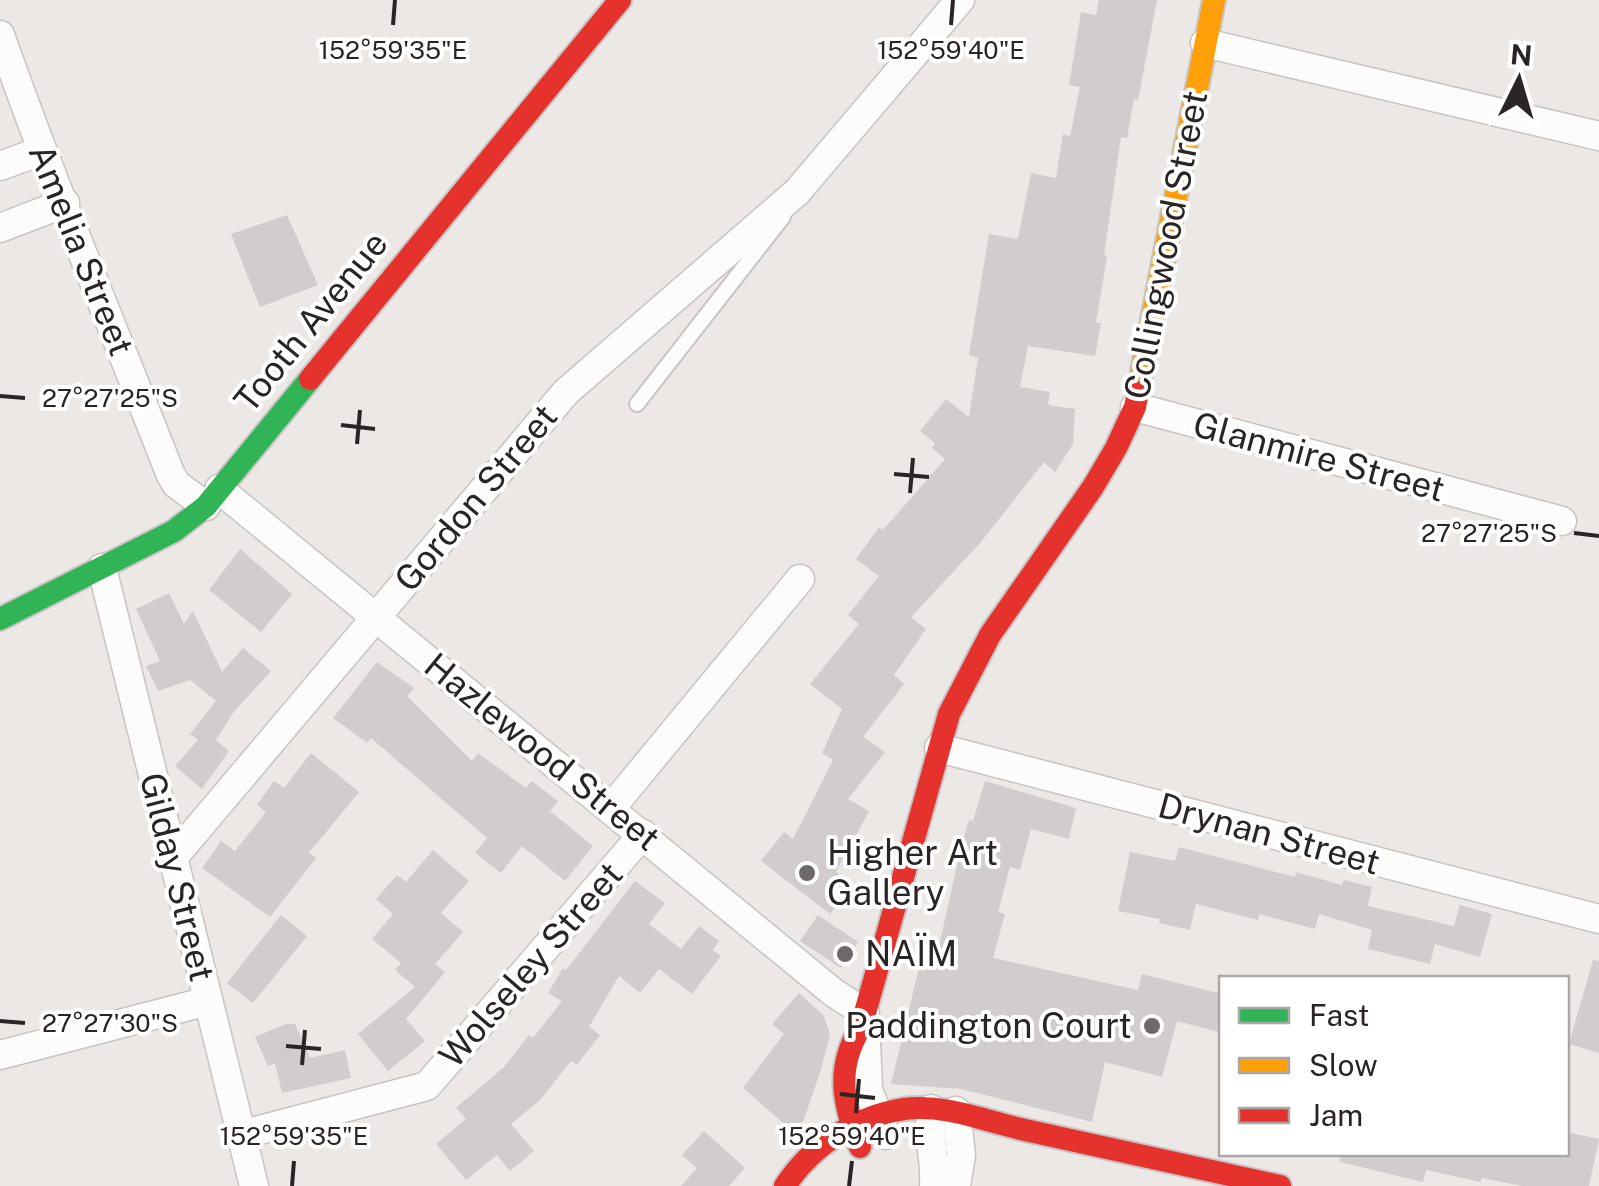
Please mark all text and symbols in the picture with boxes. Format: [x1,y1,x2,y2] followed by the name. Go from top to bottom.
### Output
[1469,30,1569,130] north arrow
[319,35,467,65] text: 152°59'35"E
[877,35,1025,65] text: 152°59'40"E
[1509,37,1534,72] text: N
[1115,87,1216,403] street label: Collingwood Street
[20,138,142,361] street label: Amelia Street
[226,223,396,420] street label: Tooth Avenue
[42,383,178,413] text: 27°27'25"S
[386,396,565,599] street label: Gordon Street
[1189,403,1449,510] street label: Glanmire Street
[1421,518,1557,548] text: 27°27'25"S
[417,644,668,859] street label: Hazlewood Street
[132,768,223,985] street label: Gilday Street
[1154,784,1384,883] street label: Drynan Street
[827,832,998,913] place label: Higher Art Gallery
[431,854,631,1075] street label: Wolseley Street
[796,862,818,884] marker: Higher Art Gallery
[865,932,957,974] place label: NAÏM
[834,943,856,965] marker: NAÏM
[1219,976,1569,1156] legend
[1309,997,1369,1033] text: Fast
[845,1005,1132,1046] place label: Paddington Court
[42,1008,178,1038] text: 27°27'30"S
[1141,1015,1163,1037] marker: Paddington Court
[1309,1047,1378,1083] text: Slow
[1309,1097,1363,1133] text: Jam
[220,1121,368,1151] text: 152°59'35"E
[778,1121,926,1151] text: 152°59'40"E

